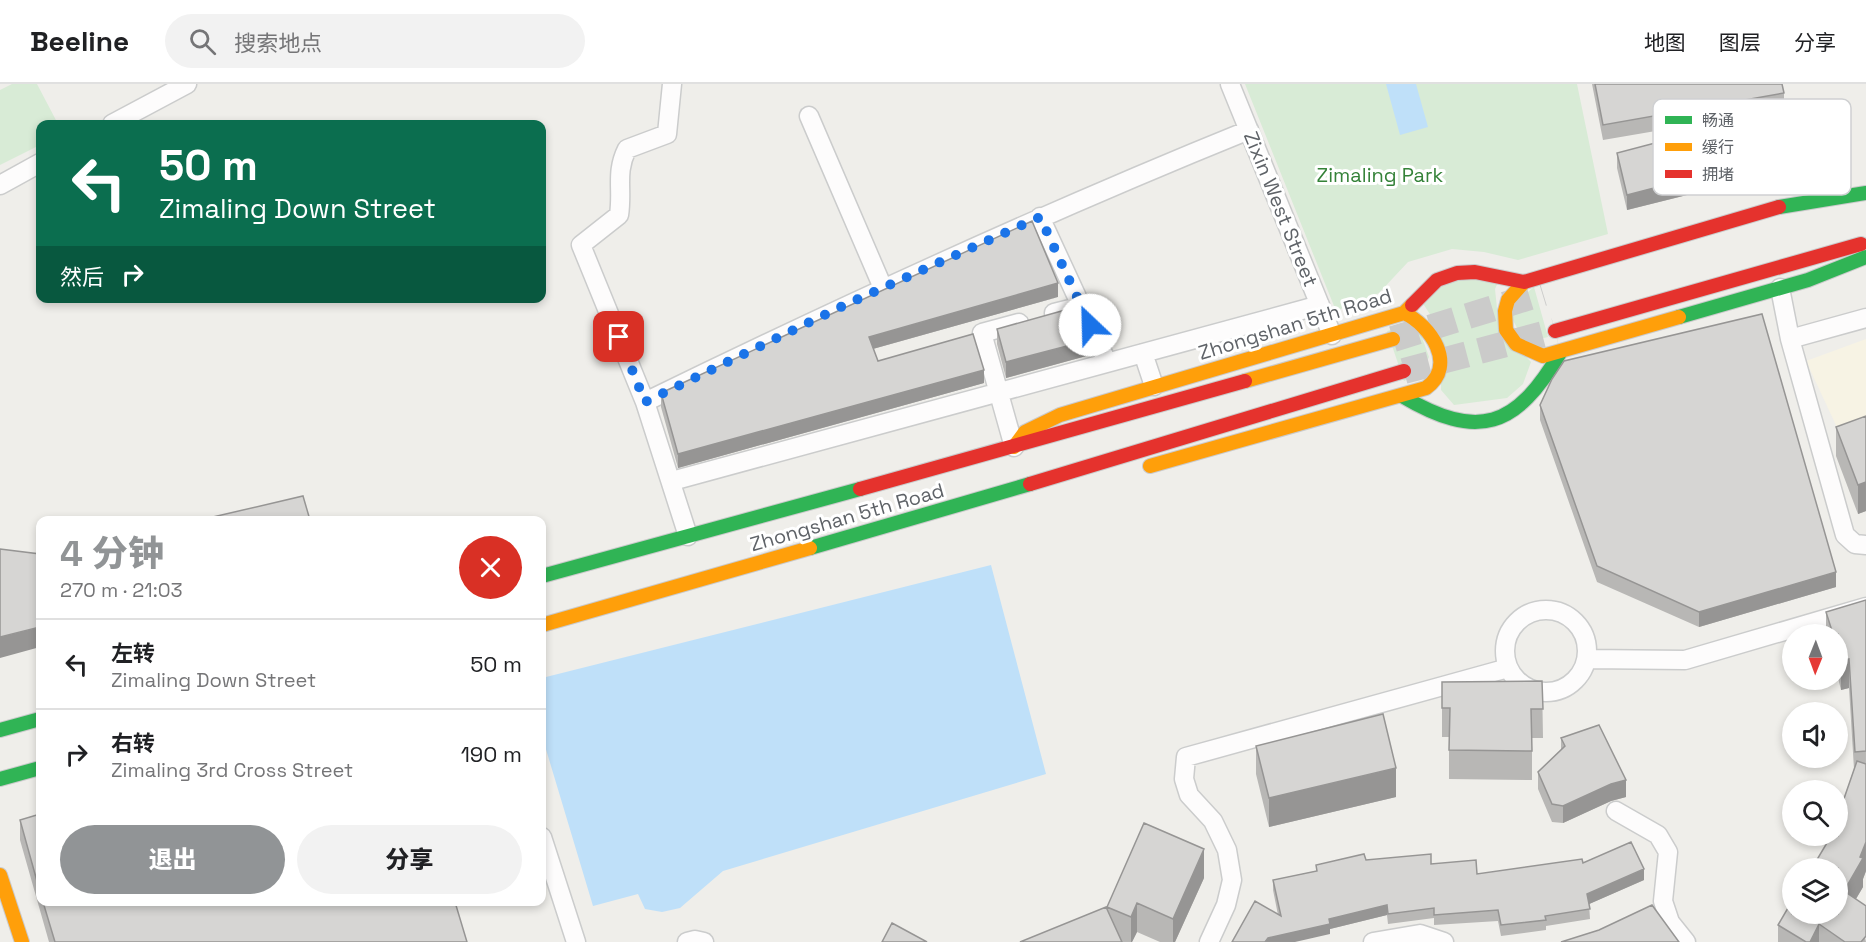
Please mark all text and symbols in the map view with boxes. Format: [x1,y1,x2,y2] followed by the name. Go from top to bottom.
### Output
[165,14,585,68] search box
[30,23,129,59] text: Beeline
[186,25,219,58] icon: search
[234,29,322,57] text: 搜索地点
[1644,29,1686,56] text: 地图
[1719,29,1761,56] text: 图层
[1794,29,1836,56] text: 分享
[1653,99,1851,195] legend
[1702,110,1734,131] text: 畅通
[1238,127,1324,291] street label: Zixin West Street
[1702,137,1734,158] text: 缓行
[159,139,258,192] text: 50 m
[60,144,138,222] icon: left
[1317,162,1444,188] park label: Zimaling Park
[1702,164,1734,185] text: 拥堵
[159,191,436,226] text: Zimaling Down Street
[116,258,149,291] icon: right
[60,263,104,291] text: 然后
[1195,282,1395,366] street label: Zhongshan 5th Road
[1058,293,1122,357] position arrow
[593,311,644,362] pin
[602,320,635,353] icon: arrive
[747,477,947,557] street label: Zhongshan 5th Road
[60,531,164,577] text: 4 分钟
[459,536,522,599] button: close
[60,577,183,603] text: 270 m · 21:03
[1782,624,1848,690] north arrow
[1782,624,1848,924] map controls
[111,639,155,667] text: 左转
[60,648,93,681] icon: left
[470,650,522,678] text: 50 m
[111,667,316,693] text: Zimaling Down Street
[1782,702,1848,768] button: sound
[111,729,155,757] text: 右转
[60,738,93,771] icon: right
[461,740,522,768] text: 190 m
[111,757,353,783] text: Zimaling 3rd Cross Street
[1782,780,1848,846] button: search
[60,825,285,894] button: 退出
[297,825,522,894] button: 分享
[1782,858,1848,924] button: layers

